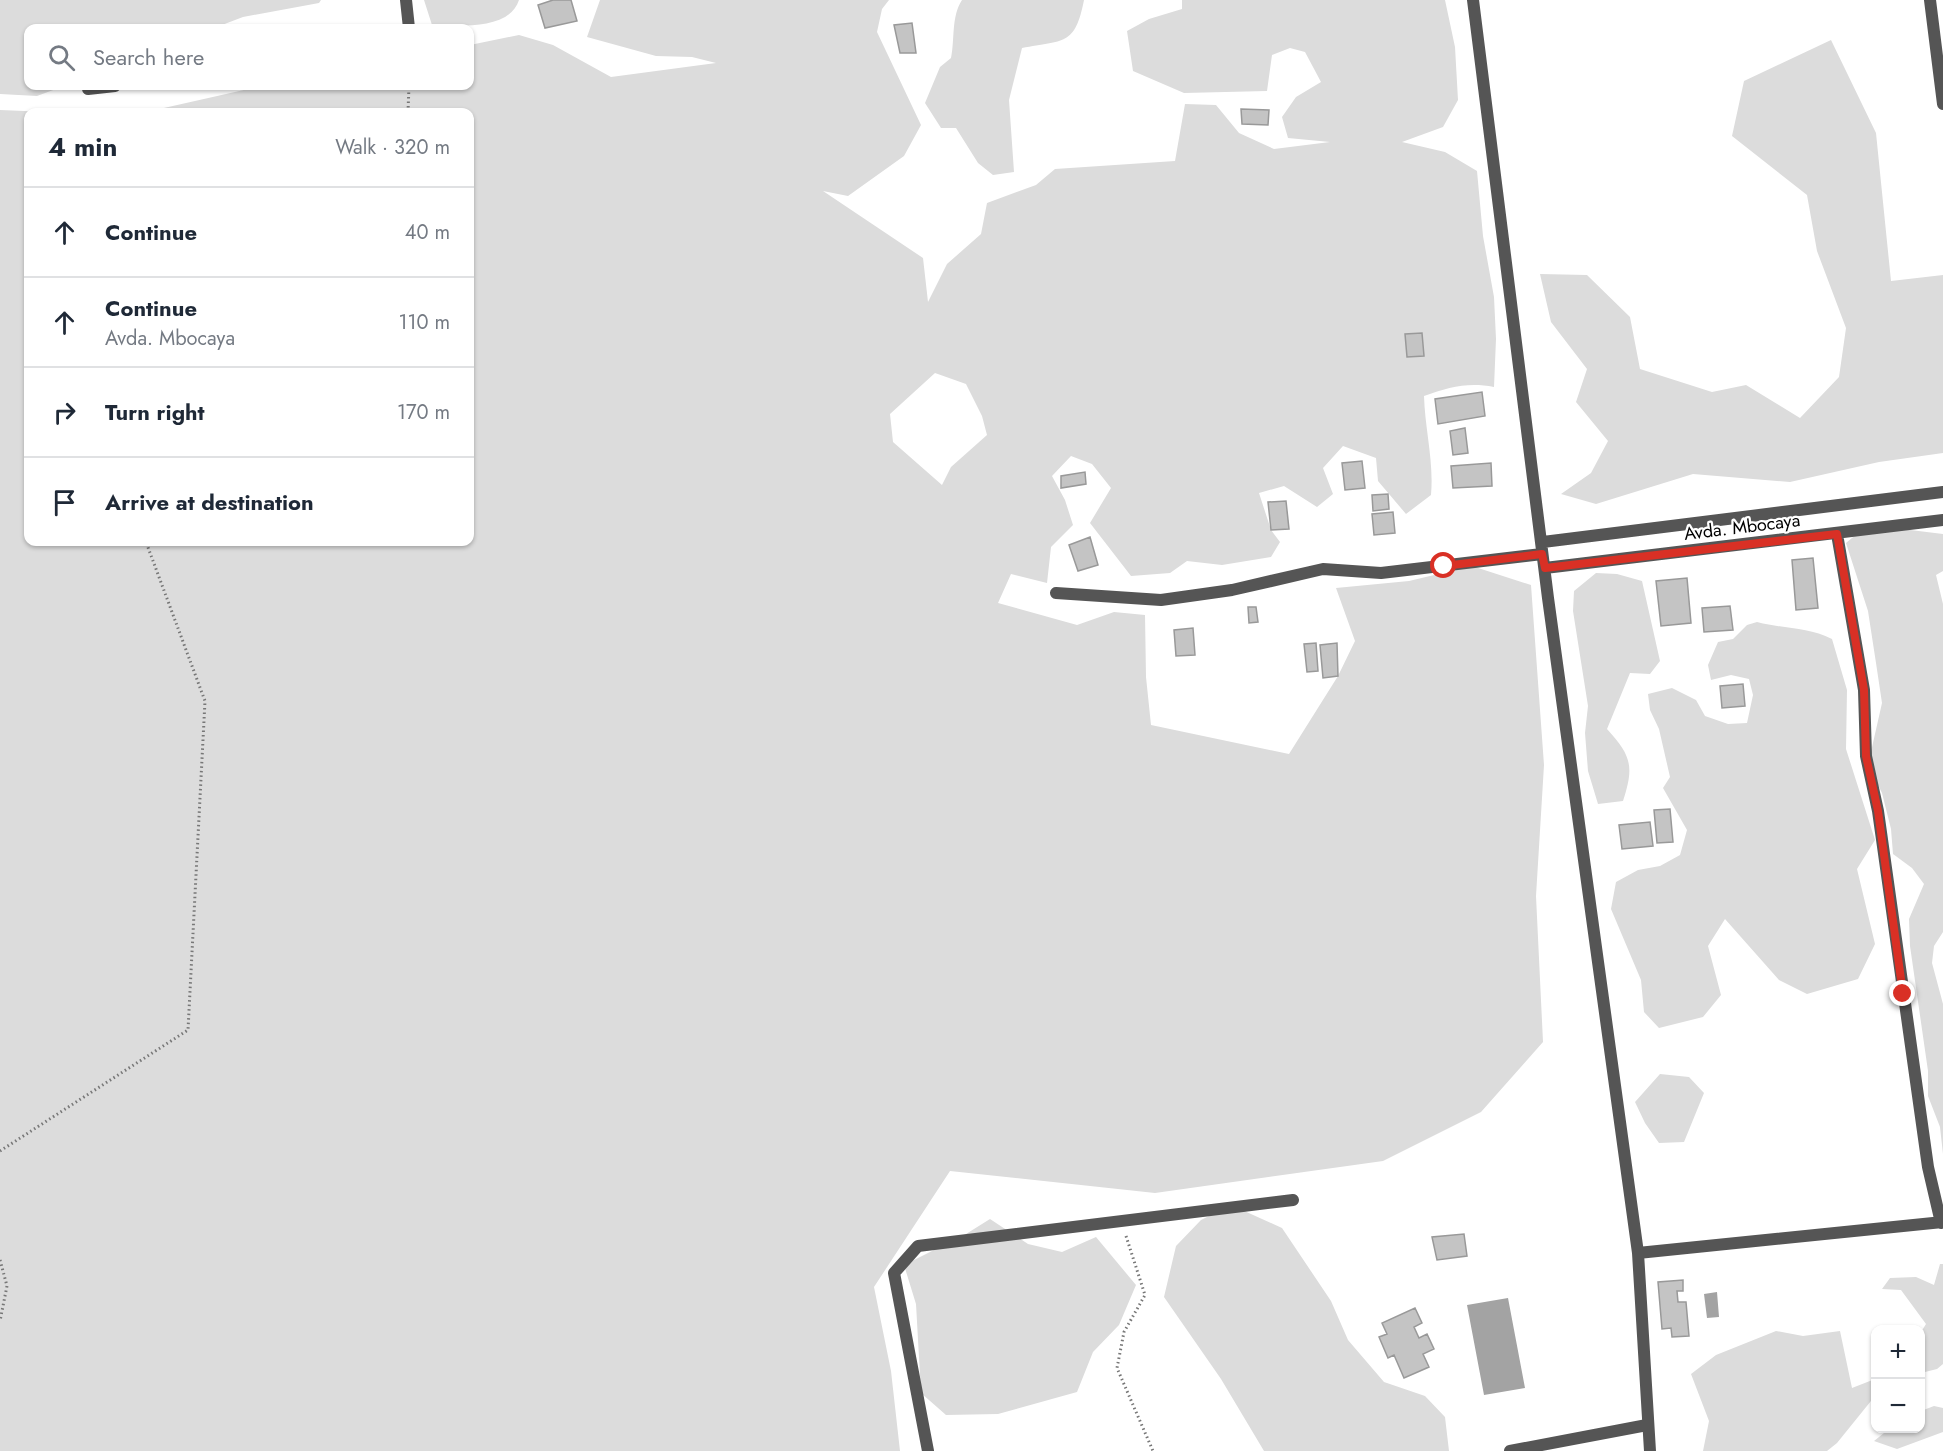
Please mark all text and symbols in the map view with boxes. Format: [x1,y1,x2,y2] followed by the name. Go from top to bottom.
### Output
[24,24,474,90] search box
[45,41,78,74] icon: search
[93,41,204,73] text: Search here
[48,128,117,166] text: 4 min
[335,133,450,162] text: Walk · 320 m
[48,216,81,249] icon: ahead
[105,216,197,248] text: Continue
[405,218,450,247] text: 40 m
[105,292,197,324] text: Continue
[48,306,81,339] icon: ahead
[398,308,450,337] text: 110 m
[105,324,235,353] text: Avda. Mbocaya
[48,396,81,429] icon: right
[105,396,205,428] text: Turn right
[397,398,450,427] text: 170 m
[48,486,81,519] icon: arrive
[105,486,314,518] text: Arrive at destination
[1682,507,1802,547] street label: Avda. Mbocaya
[1430,552,1456,578] route start
[1889,980,1915,1006] route end
[1871,1325,1925,1433] map controls
[1871,1325,1925,1379] button: +
[1871,1379,1925,1433] button: −

